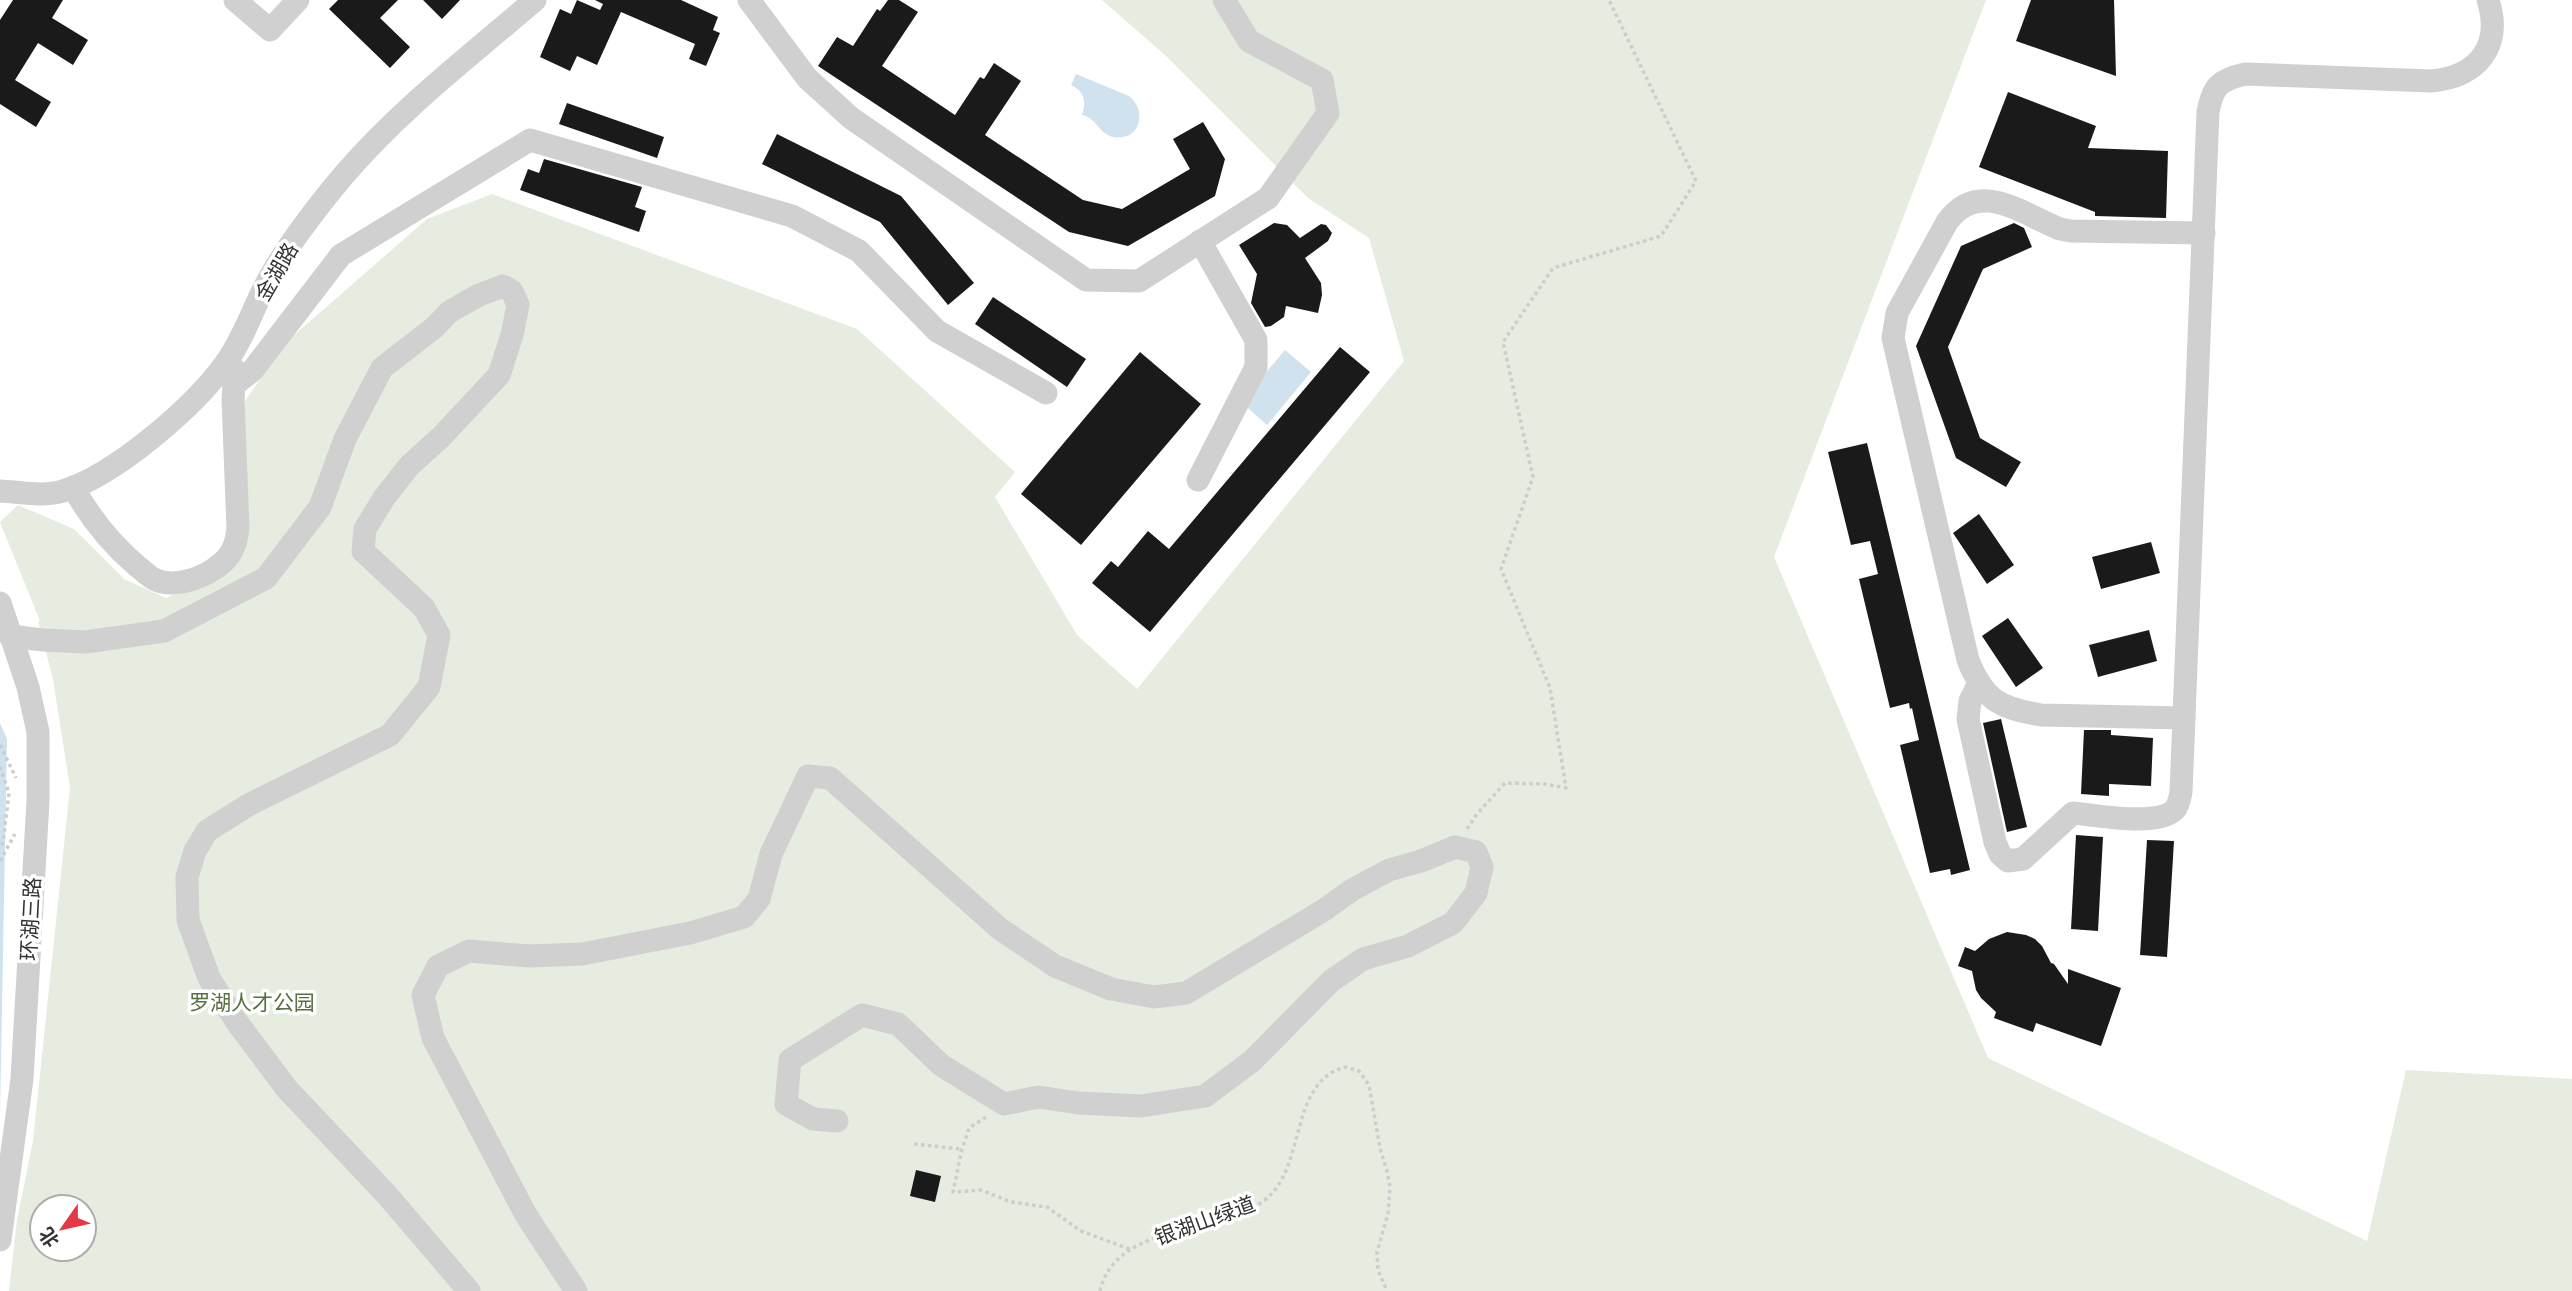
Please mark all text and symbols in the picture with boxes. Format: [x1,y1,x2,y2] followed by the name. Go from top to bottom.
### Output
[248,237,304,306] street label: 金湖路
[14,876,46,962] street label: 环湖三路
[189,988,315,1016] park label: 罗湖人才公园
[1151,1189,1259,1251] street label: 银湖山绿道
[28,1193,98,1263] north arrow
[33,1222,65,1253] text: 北

